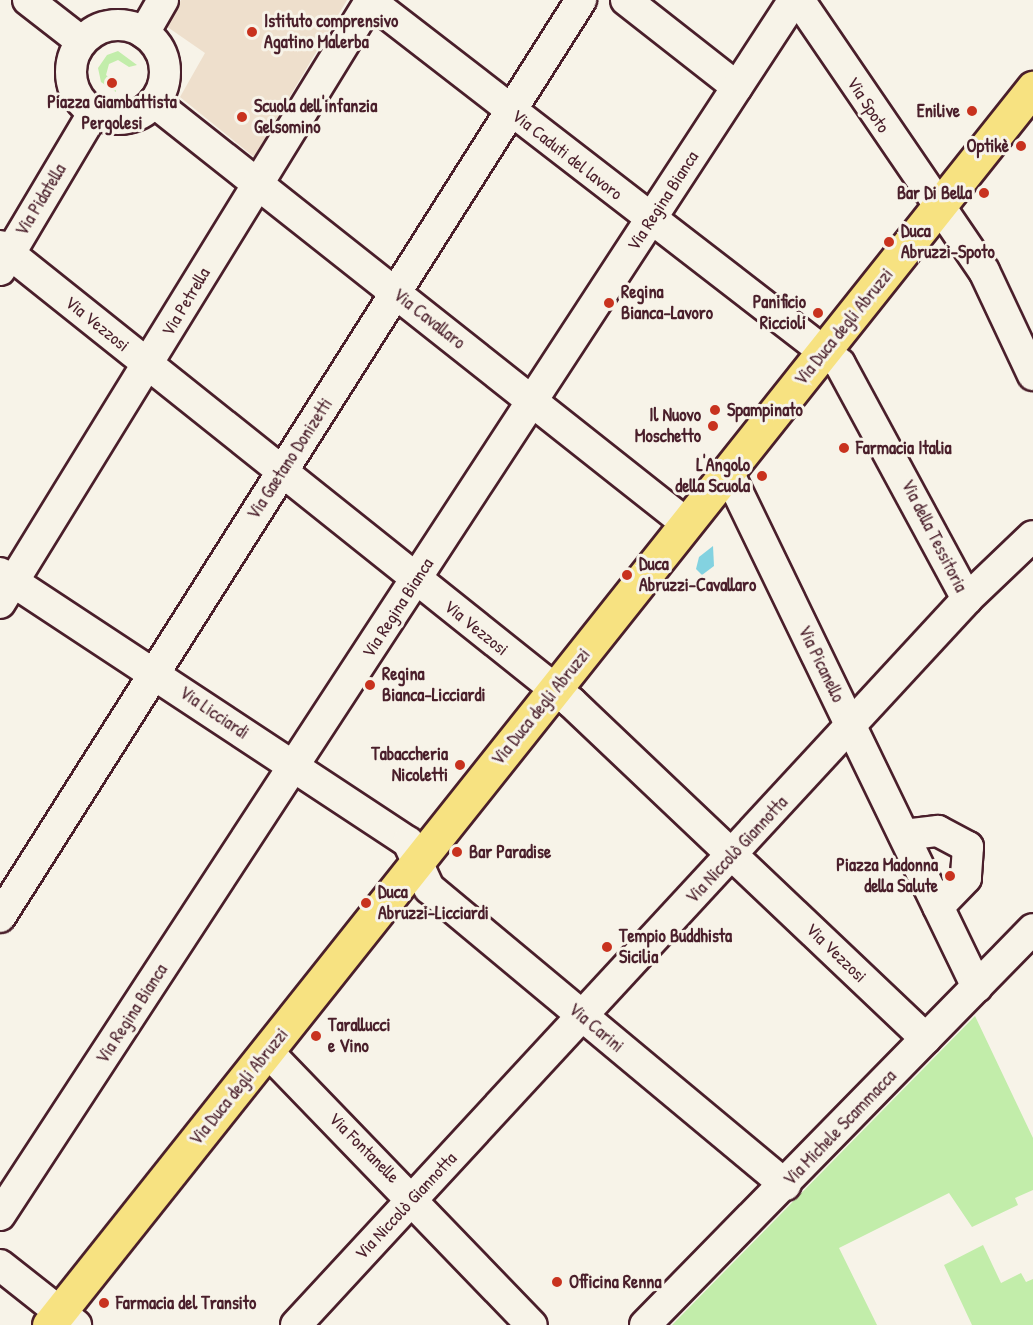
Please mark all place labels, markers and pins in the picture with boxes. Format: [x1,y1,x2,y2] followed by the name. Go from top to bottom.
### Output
[264,11,398,54] place label: Istituto comprensivo Agatino Malerba
[245,25,259,39] marker: Istituto comprensivo Agatino Malerba
[105,76,119,90] marker: Piazza Giambattista Pergolesi
[47,92,177,134] place label: Piazza Giambattista Pergolesi
[254,96,377,138] place label: Scuola dell'infanzia Gelsomino
[917,100,960,122] place label: Enilive
[965,104,979,118] marker: Enilive
[235,110,249,124] marker: Scuola dell'infanzia Gelsomino
[966,135,1009,157] place label: Optikè
[1014,139,1028,153] marker: Optikè
[897,182,972,204] place label: Bar Di Bella
[977,186,991,200] marker: Bar Di Bella
[901,221,995,264] place label: Duca Abruzzi-Spoto
[882,235,896,249] marker: Duca Abruzzi-Spoto
[621,282,713,324] place label: Regina Bianca-Lavoro
[753,292,806,334] place label: Panificio Riccioli
[602,296,616,310] marker: Regina Bianca-Lavoro
[811,306,825,320] marker: Panificio Riccioli
[727,399,803,421] place label: Spampinato
[708,403,722,417] marker: Spampinato
[635,405,701,448] place label: Il Nuovo Moschetto
[706,419,720,433] marker: Il Nuovo Moschetto
[856,437,952,459] place label: Farmacia Italia
[837,441,851,455] marker: Farmacia Italia
[675,455,750,498] place label: L'Angolo della Scuola
[755,469,769,483] marker: L'Angolo della Scuola
[639,554,756,596] place label: Duca Abruzzi-Cavallaro
[620,568,634,582] marker: Duca Abruzzi-Cavallaro
[382,664,485,706] place label: Regina Bianca-Licciardi
[363,678,377,692] marker: Regina Bianca-Licciardi
[371,744,448,786] place label: Tabaccheria Nicoletti
[453,758,467,772] marker: Tabaccheria Nicoletti
[469,841,551,863] place label: Bar Paradise
[450,845,464,859] marker: Bar Paradise
[836,855,938,898] place label: Piazza Madonna della Salute
[943,869,957,883] marker: Piazza Madonna della Salute
[378,882,489,924] place label: Duca Abruzzi-Licciardi
[359,896,373,910] marker: Duca Abruzzi-Licciardi
[619,926,732,968] place label: Tempio Buddhista Sicilia
[600,940,614,954] marker: Tempio Buddhista Sicilia
[328,1015,390,1058] place label: Tarallucci e Vino
[309,1029,323,1043] marker: Tarallucci e Vino
[569,1271,662,1293] place label: Officina Renna
[550,1275,564,1289] marker: Officina Renna
[116,1292,256,1314] place label: Farmacia del Transito
[97,1296,111,1310] marker: Farmacia del Transito

